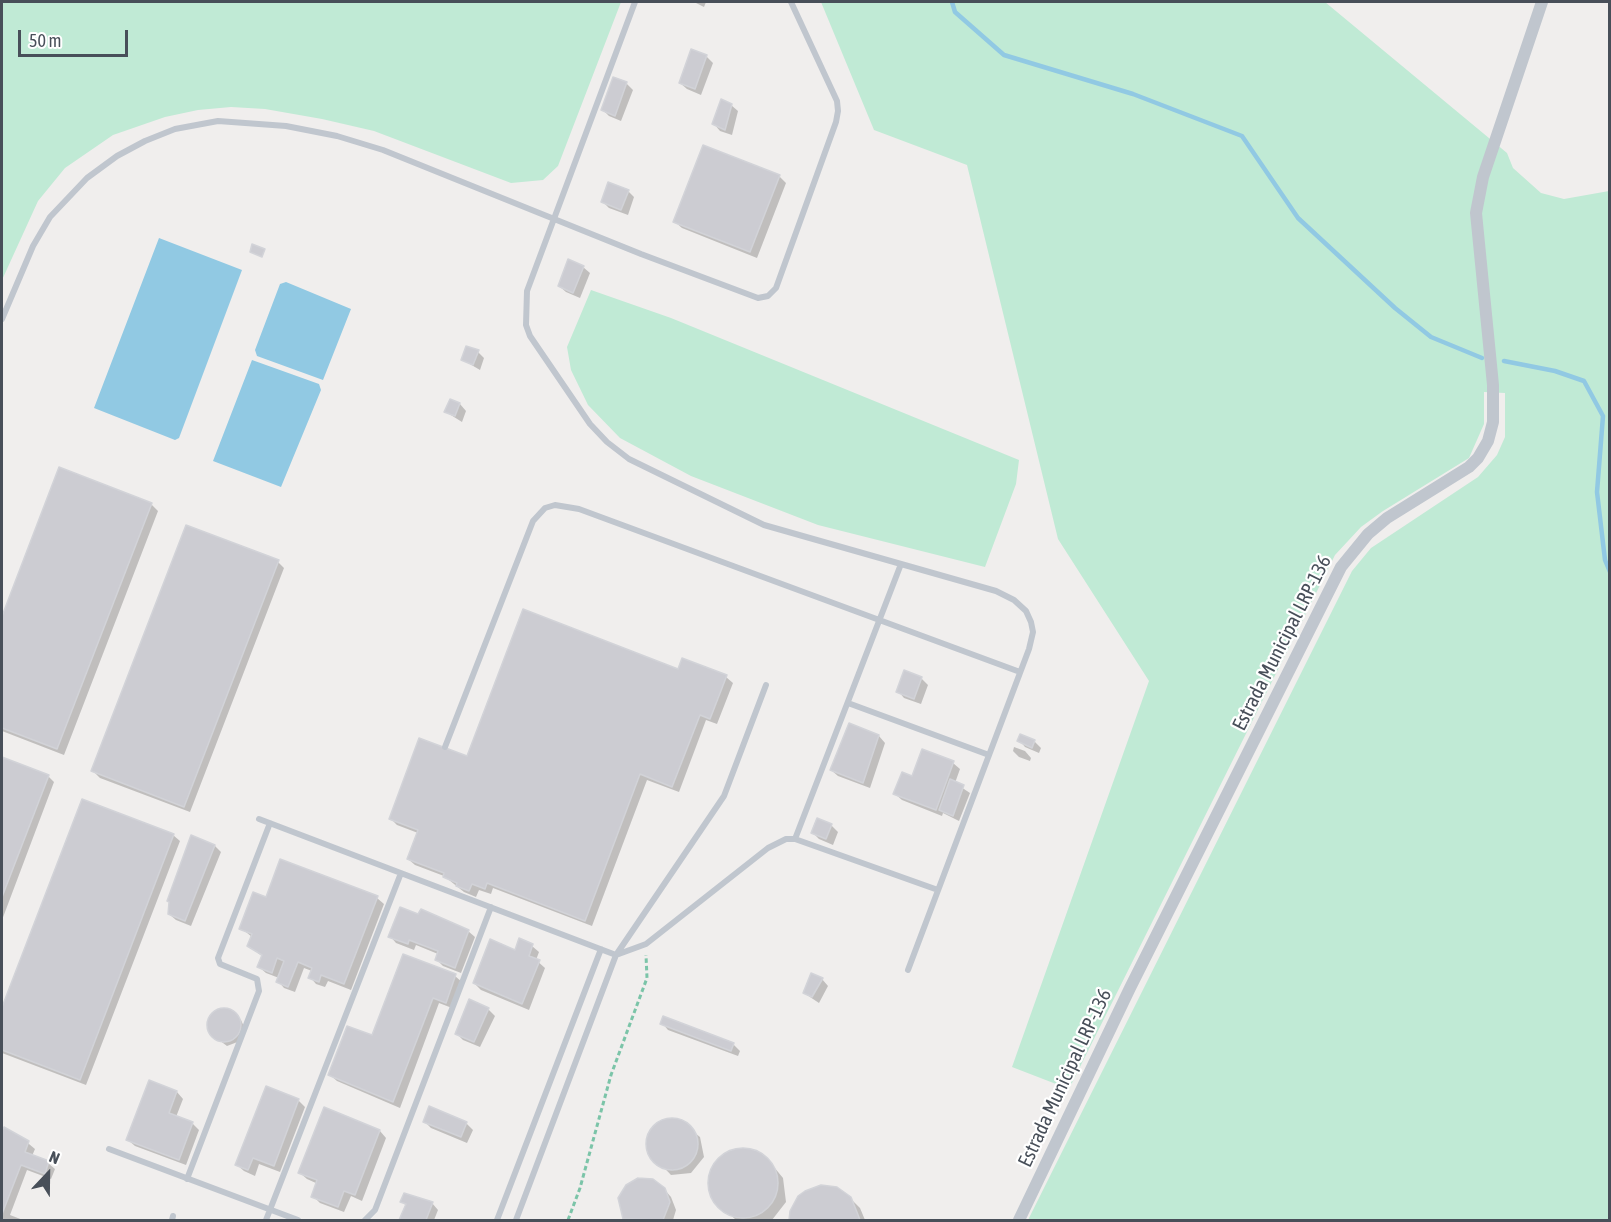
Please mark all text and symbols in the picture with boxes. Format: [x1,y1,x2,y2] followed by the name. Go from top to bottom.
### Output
[21,18,130,56] scale bar
[29,30,61,51] text: 50 m
[1227,551,1337,735] street label: Estrada Municipal LRP-136
[1013,985,1117,1171] street label: Estrada Municipal LRP-136
[18,1144,78,1204] north arrow
[47,1147,62,1167] text: N

